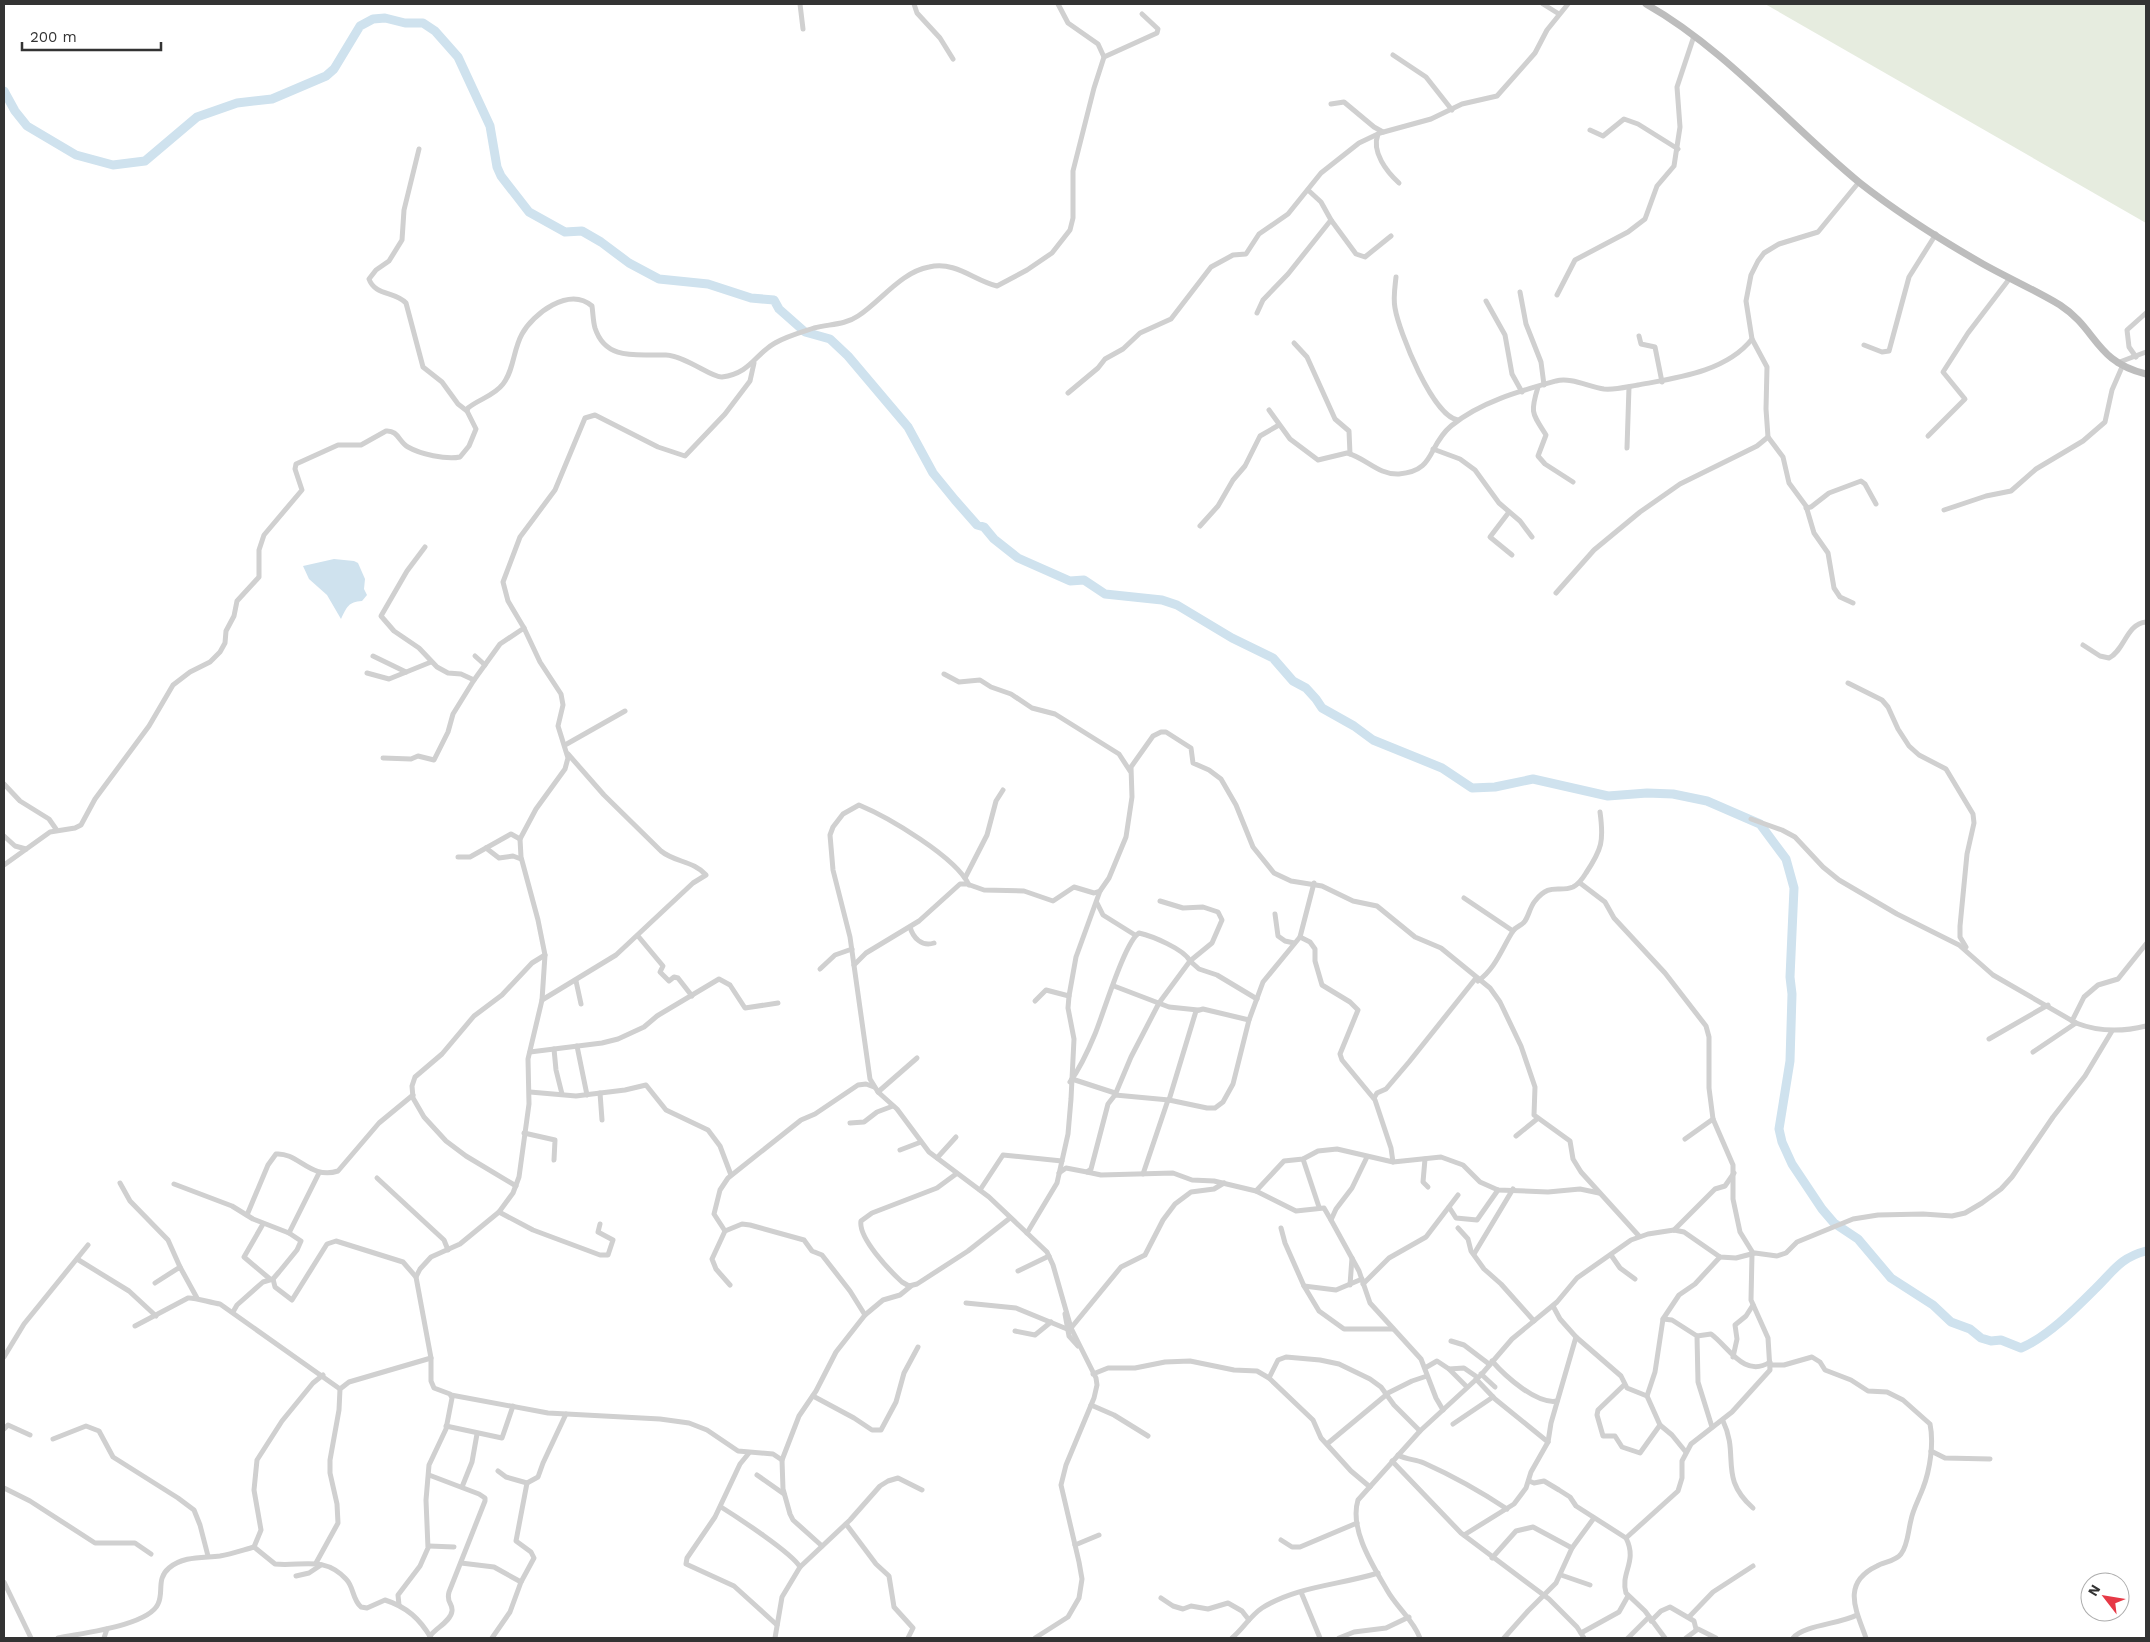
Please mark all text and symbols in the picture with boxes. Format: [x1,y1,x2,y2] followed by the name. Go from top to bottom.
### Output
[22,20,161,52] scale bar
[30,28,77,46] text: 200 m
[2080,1572,2130,1622] north arrow
[2084,1582,2103,1599] text: N

